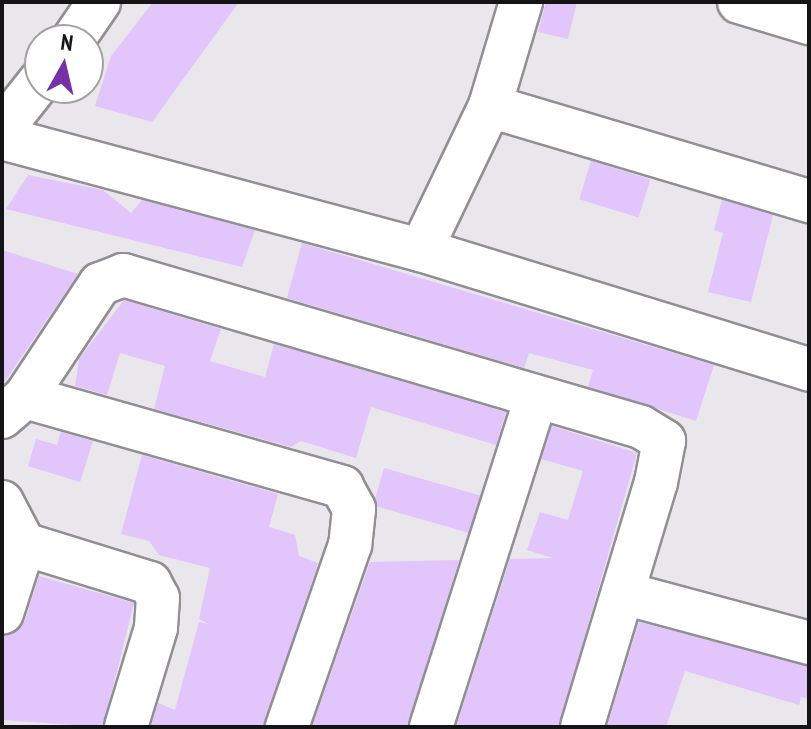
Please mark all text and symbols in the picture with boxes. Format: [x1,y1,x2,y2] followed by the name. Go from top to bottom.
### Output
[24,24,104,104] north arrow
[59,28,75,57] text: N

